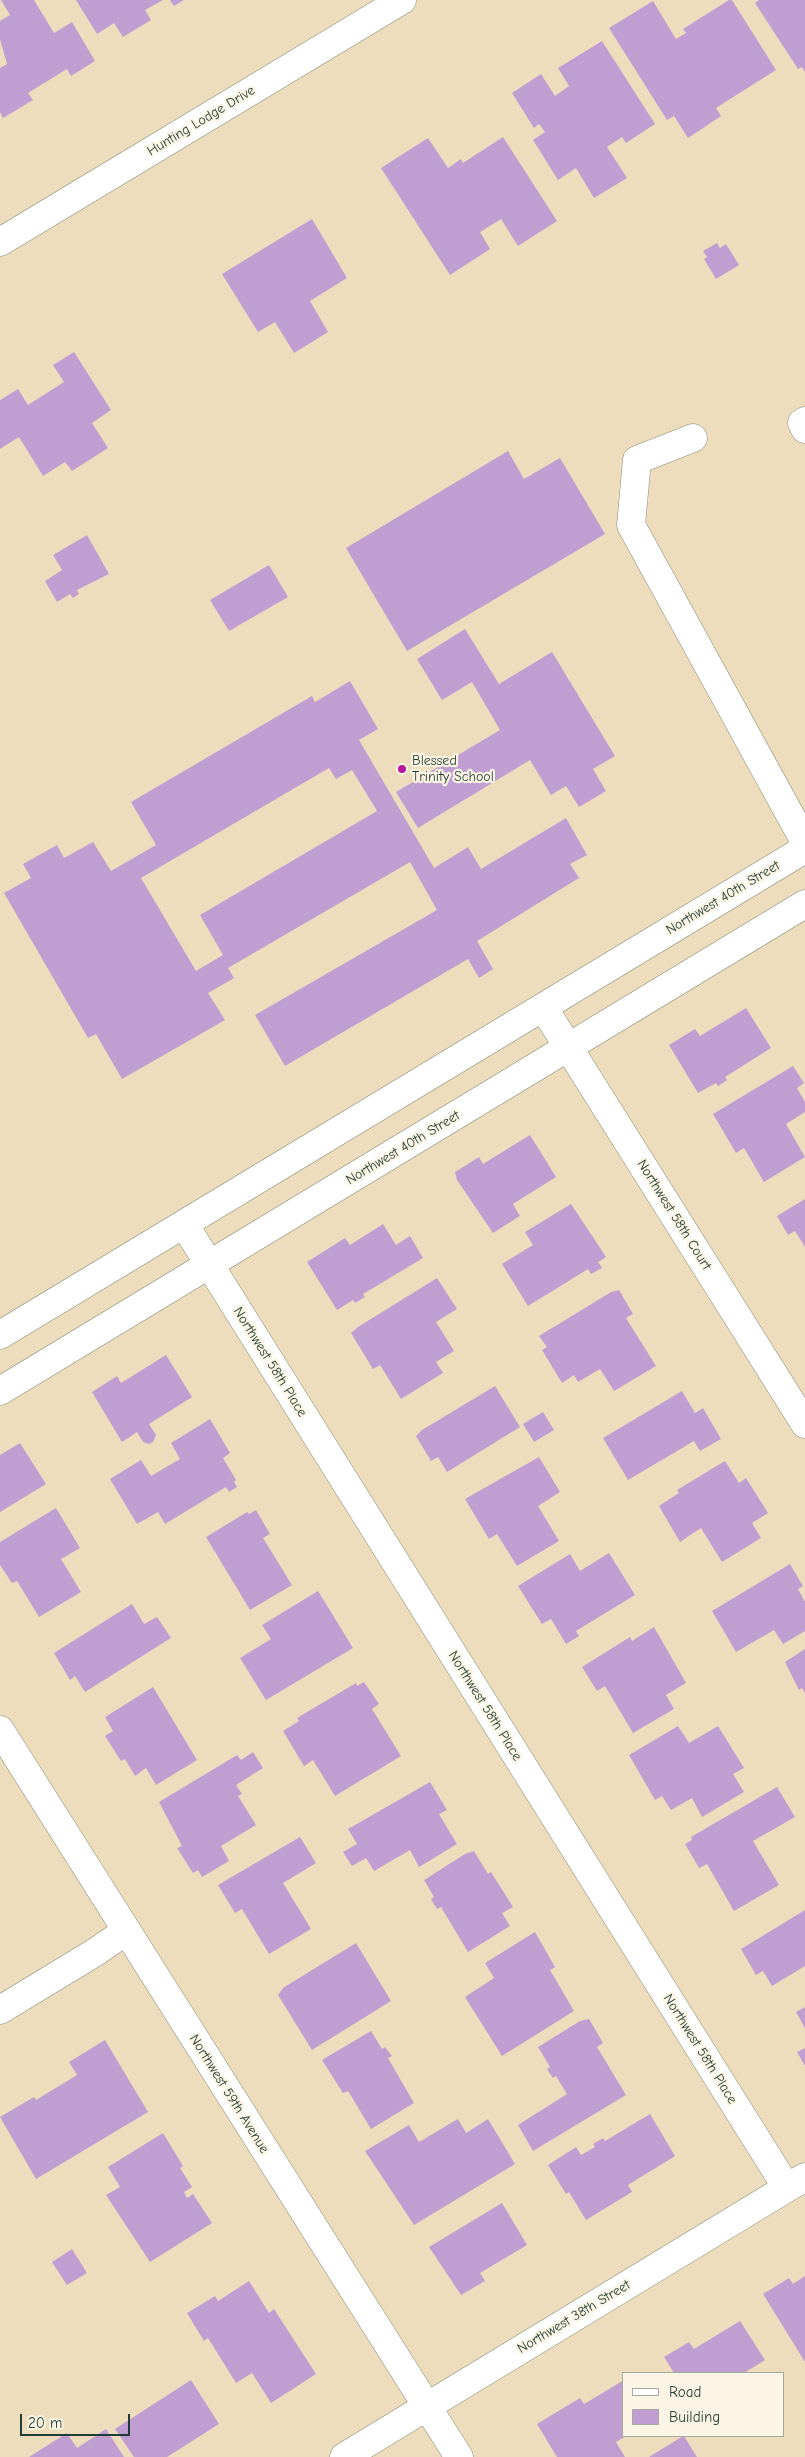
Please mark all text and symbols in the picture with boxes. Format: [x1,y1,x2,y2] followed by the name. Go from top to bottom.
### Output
[144,82,258,160] street label: Hunting Lodge Drive
[412,753,494,786] place label: Blessed Trinity School
[396,763,408,775] marker: Blessed Trinity School
[663,857,783,939] street label: Northwest 40th Street
[343,1107,463,1189] street label: Northwest 40th Street
[633,1157,715,1273] street label: Northwest 58th Court
[229,1304,311,1420] street label: Northwest 58th Place
[444,1648,526,1764] street label: Northwest 58th Place
[659,1991,741,2107] street label: Northwest 58th Place
[186,2031,272,2157] street label: Northwest 59th Avenue
[514,2277,634,2357] street label: Northwest 38th Street
[622,2372,785,2437] legend
[669,2383,701,2401] text: Road
[22,2404,132,2436] scale bar
[669,2408,720,2426] text: Building
[28,2414,62,2432] text: 20 m

